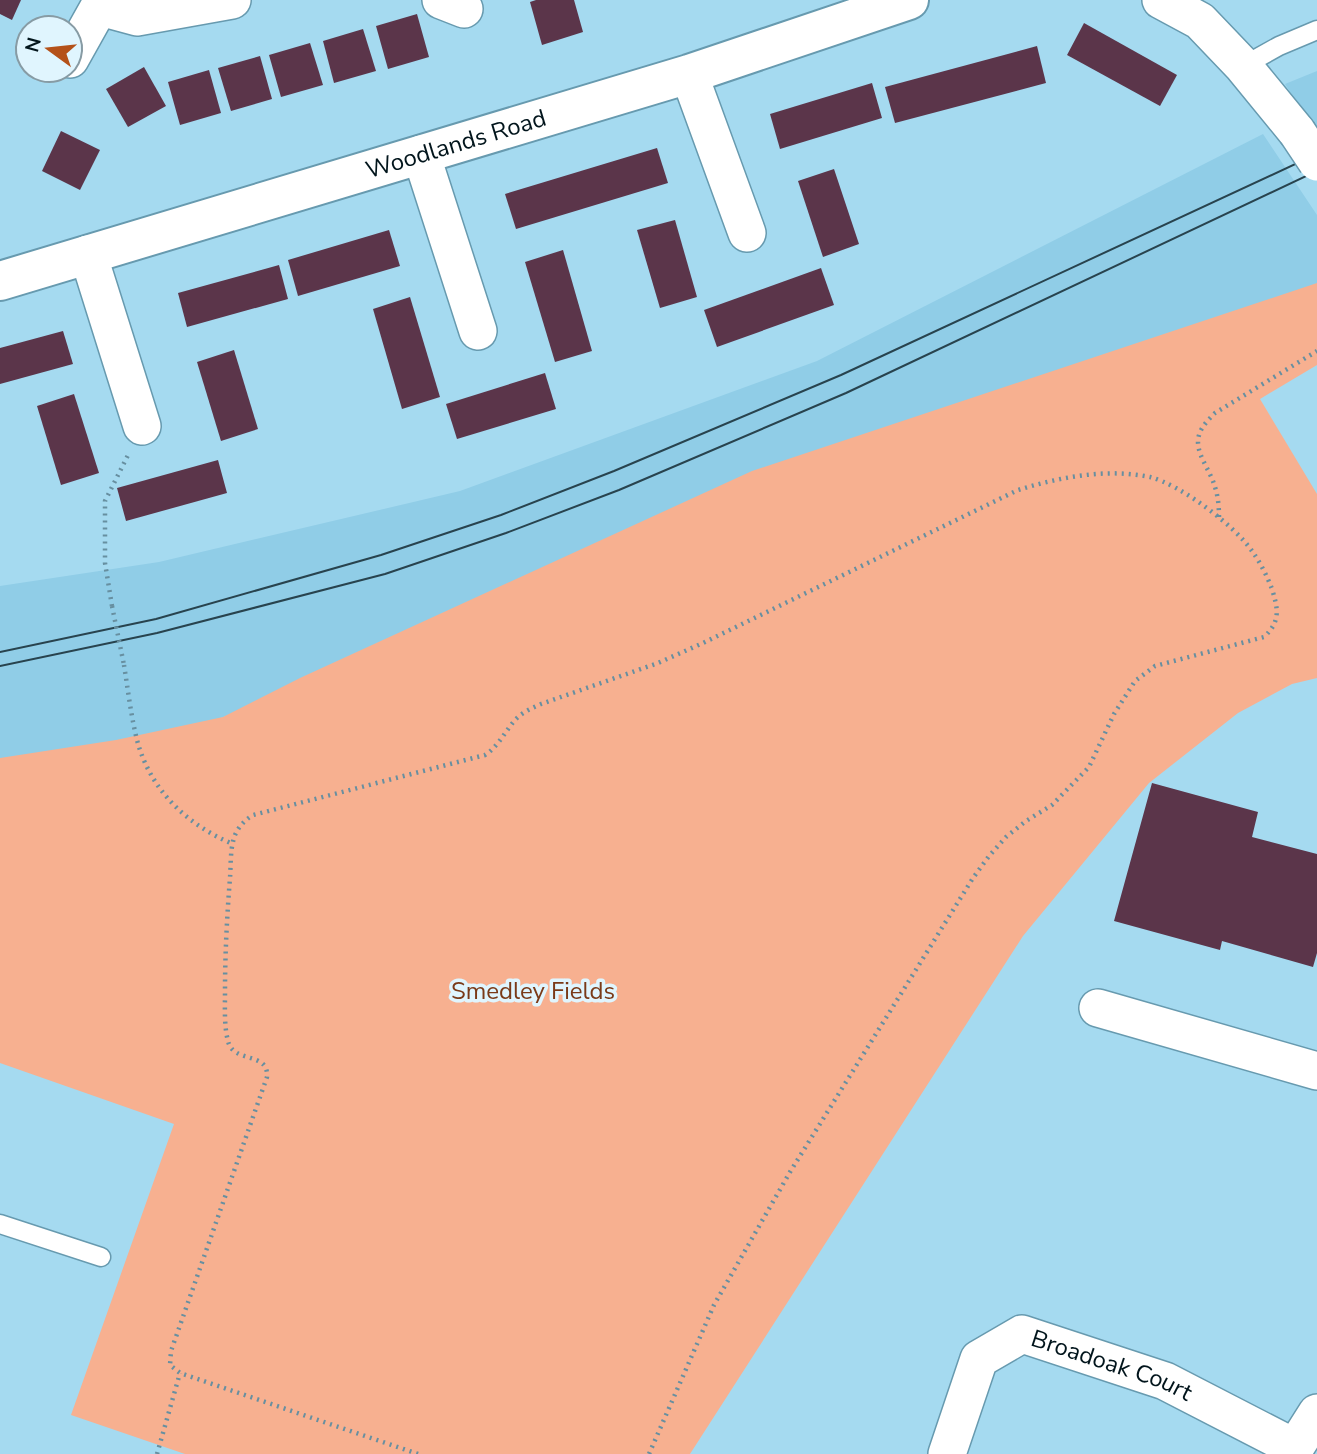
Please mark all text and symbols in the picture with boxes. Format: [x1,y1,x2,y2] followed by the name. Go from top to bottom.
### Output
[14,14,84,84] north arrow
[19,35,48,55] text: N
[362,102,550,186] street label: Woodlands Road
[451,975,615,1007] park label: Smedley Fields
[1027,1322,1199,1409] street label: Broadoak Court

